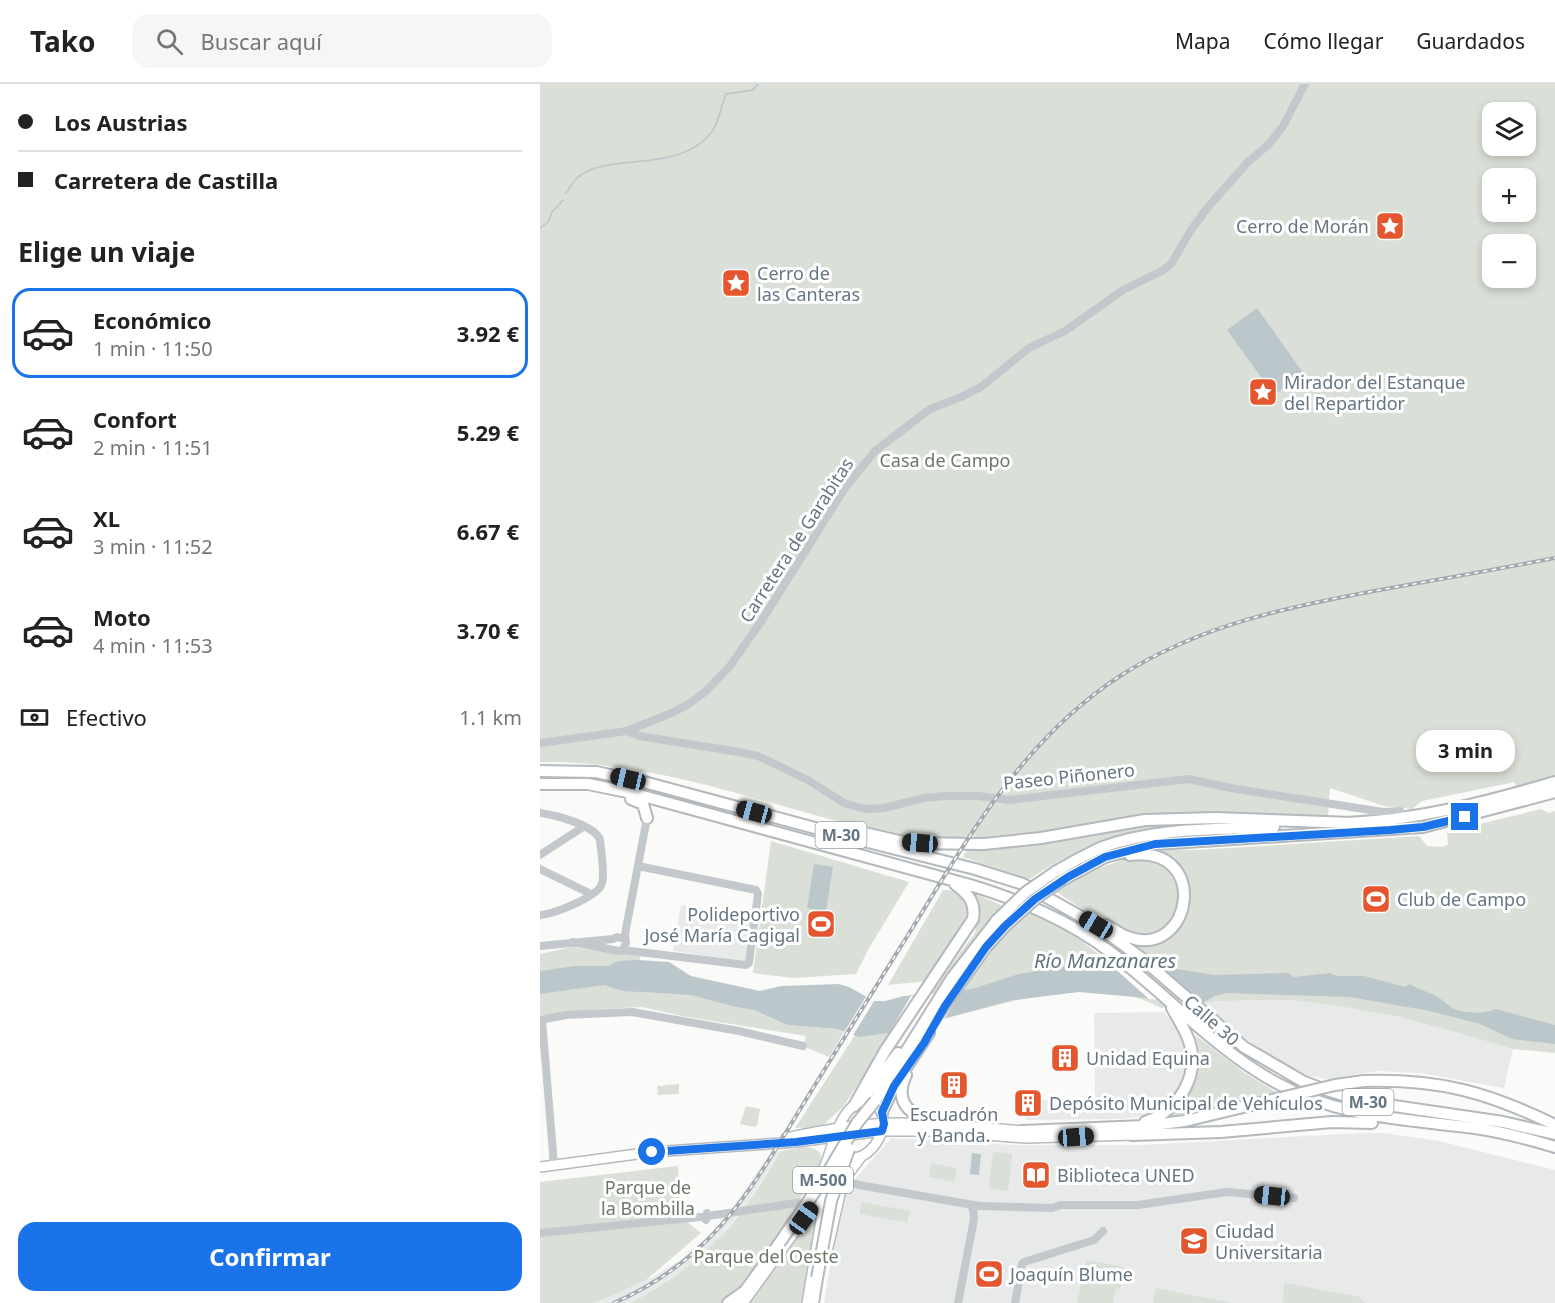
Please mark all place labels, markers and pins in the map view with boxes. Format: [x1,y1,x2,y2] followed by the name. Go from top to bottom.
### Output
[1374,210,1406,242] place icon: Cerro de Morán
[1236,214,1369,238] place label: Cerro de Morán
[757,261,860,306] place label: Cerro de las Canteras
[720,267,752,299] place icon: Cerro de las Canteras
[1284,370,1465,415] place label: Mirador del Estanque del Repartidor
[1247,376,1279,408] place icon: Mirador del Estanque del Repartidor
[1360,883,1392,915] sports icon: Club de Campo
[1397,887,1526,911] place label: Club de Campo
[642,902,800,947] place label: Polideportivo José María Cagigal
[805,908,837,940] sports icon: Polideportivo José María Cagigal
[1049,1042,1081,1074] building icon: Unidad Equina
[1086,1046,1210,1070] place label: Unidad Equina
[938,1069,970,1101] building icon: Escuadrón y Banda.
[1012,1087,1044,1119] building icon: Depósito Municipal de Vehículos
[1049,1091,1323,1115] place label: Depósito Municipal de Vehículos
[910,1102,998,1147] place label: Escuadrón y Banda.
[1020,1159,1052,1191] library icon: Biblioteca UNED
[1057,1163,1195,1187] place label: Biblioteca UNED
[1215,1219,1323,1264] place label: Ciudad Universitaria
[1178,1225,1210,1257] school or university icon: Ciudad Universitaria
[973,1258,1005,1290] sports icon: Joaquín Blume
[1008,1262,1133,1286] place label: Joaquín Blume

